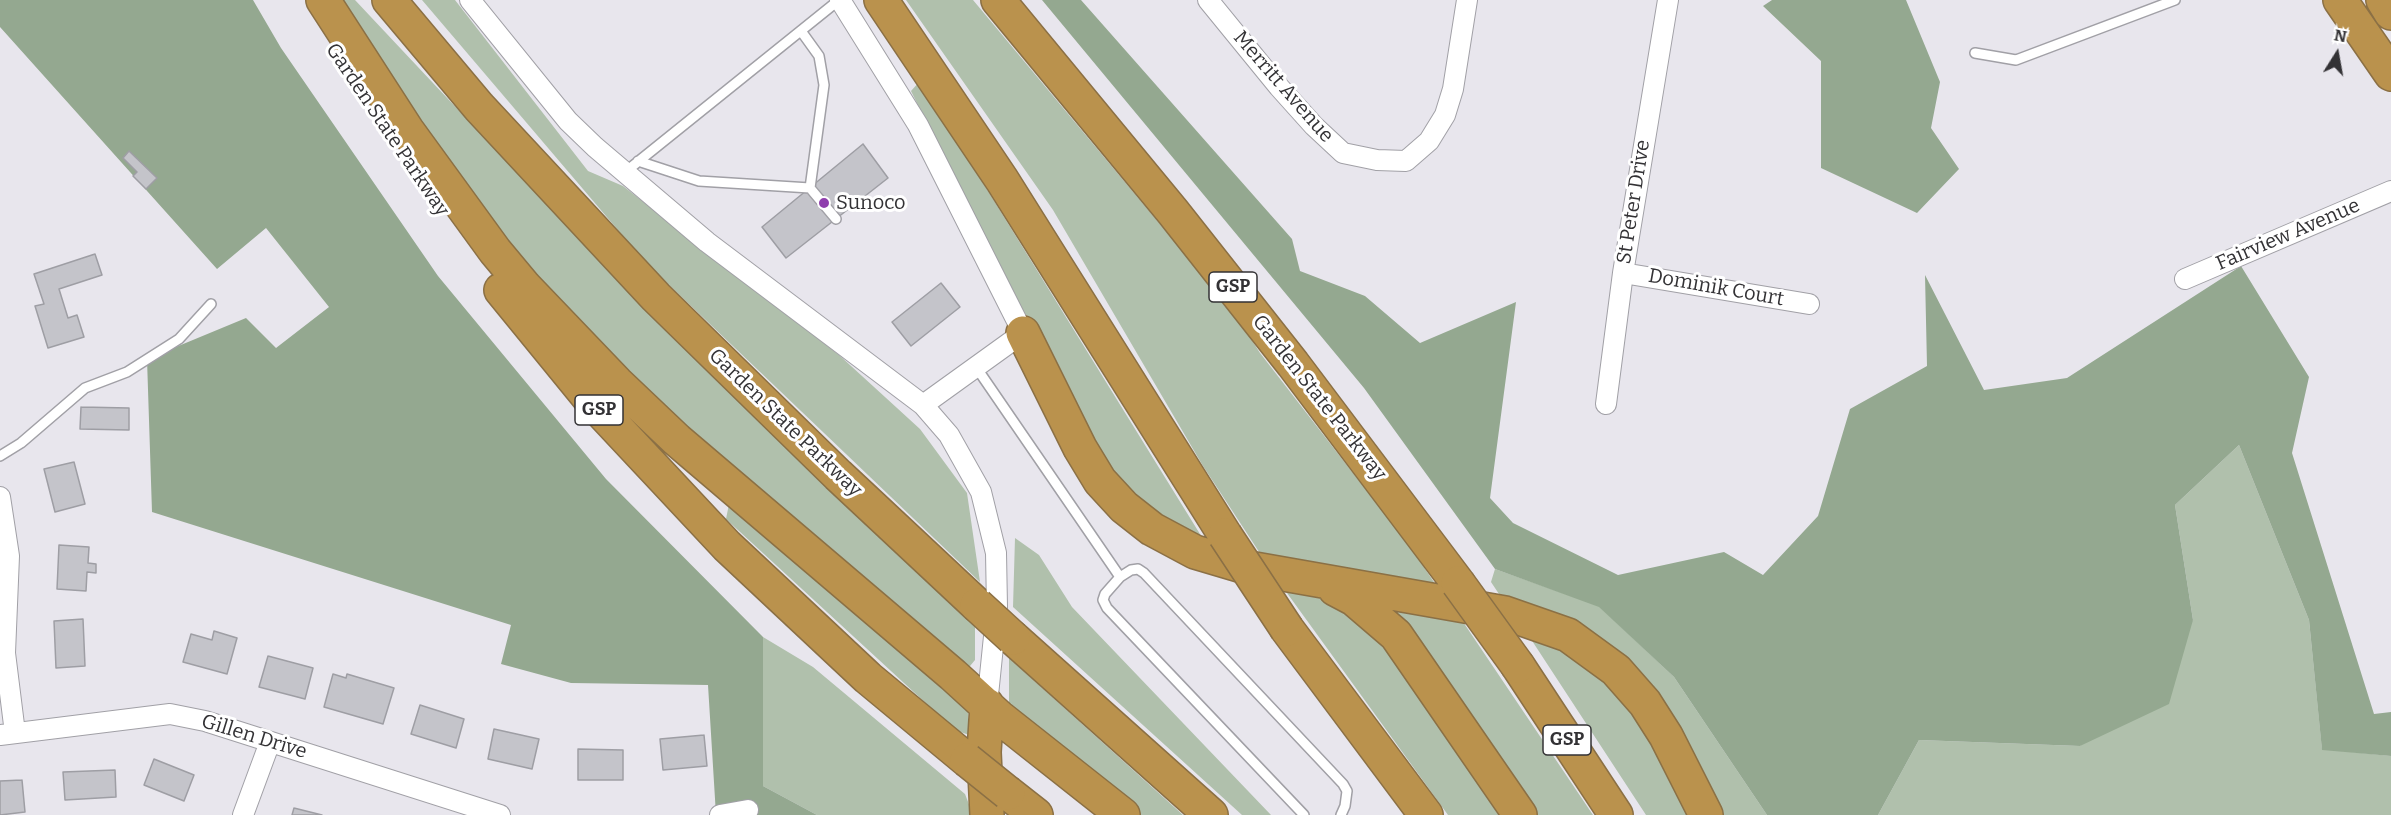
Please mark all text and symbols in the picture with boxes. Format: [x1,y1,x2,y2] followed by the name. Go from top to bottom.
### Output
[2307,24,2367,84] north arrow
[2333,25,2348,46] text: N
[1228,26,1338,148] street label: Merritt Avenue
[320,39,454,221] street label: Garden State Parkway
[1612,138,1656,266] street label: St Peter Drive
[836,191,906,215] place label: Sunoco
[2213,194,2363,276] street label: Fairview Avenue
[817,196,831,210] marker: Sunoco
[1646,264,1786,312] street label: Dominik Court
[1209,272,1257,302] road number: GSP
[1247,311,1391,485] street label: Garden State Parkway
[704,344,866,502] street label: Garden State Parkway
[575,395,623,425] road number: GSP
[198,710,310,764] street label: Gillen Drive
[1543,725,1591,755] road number: GSP

